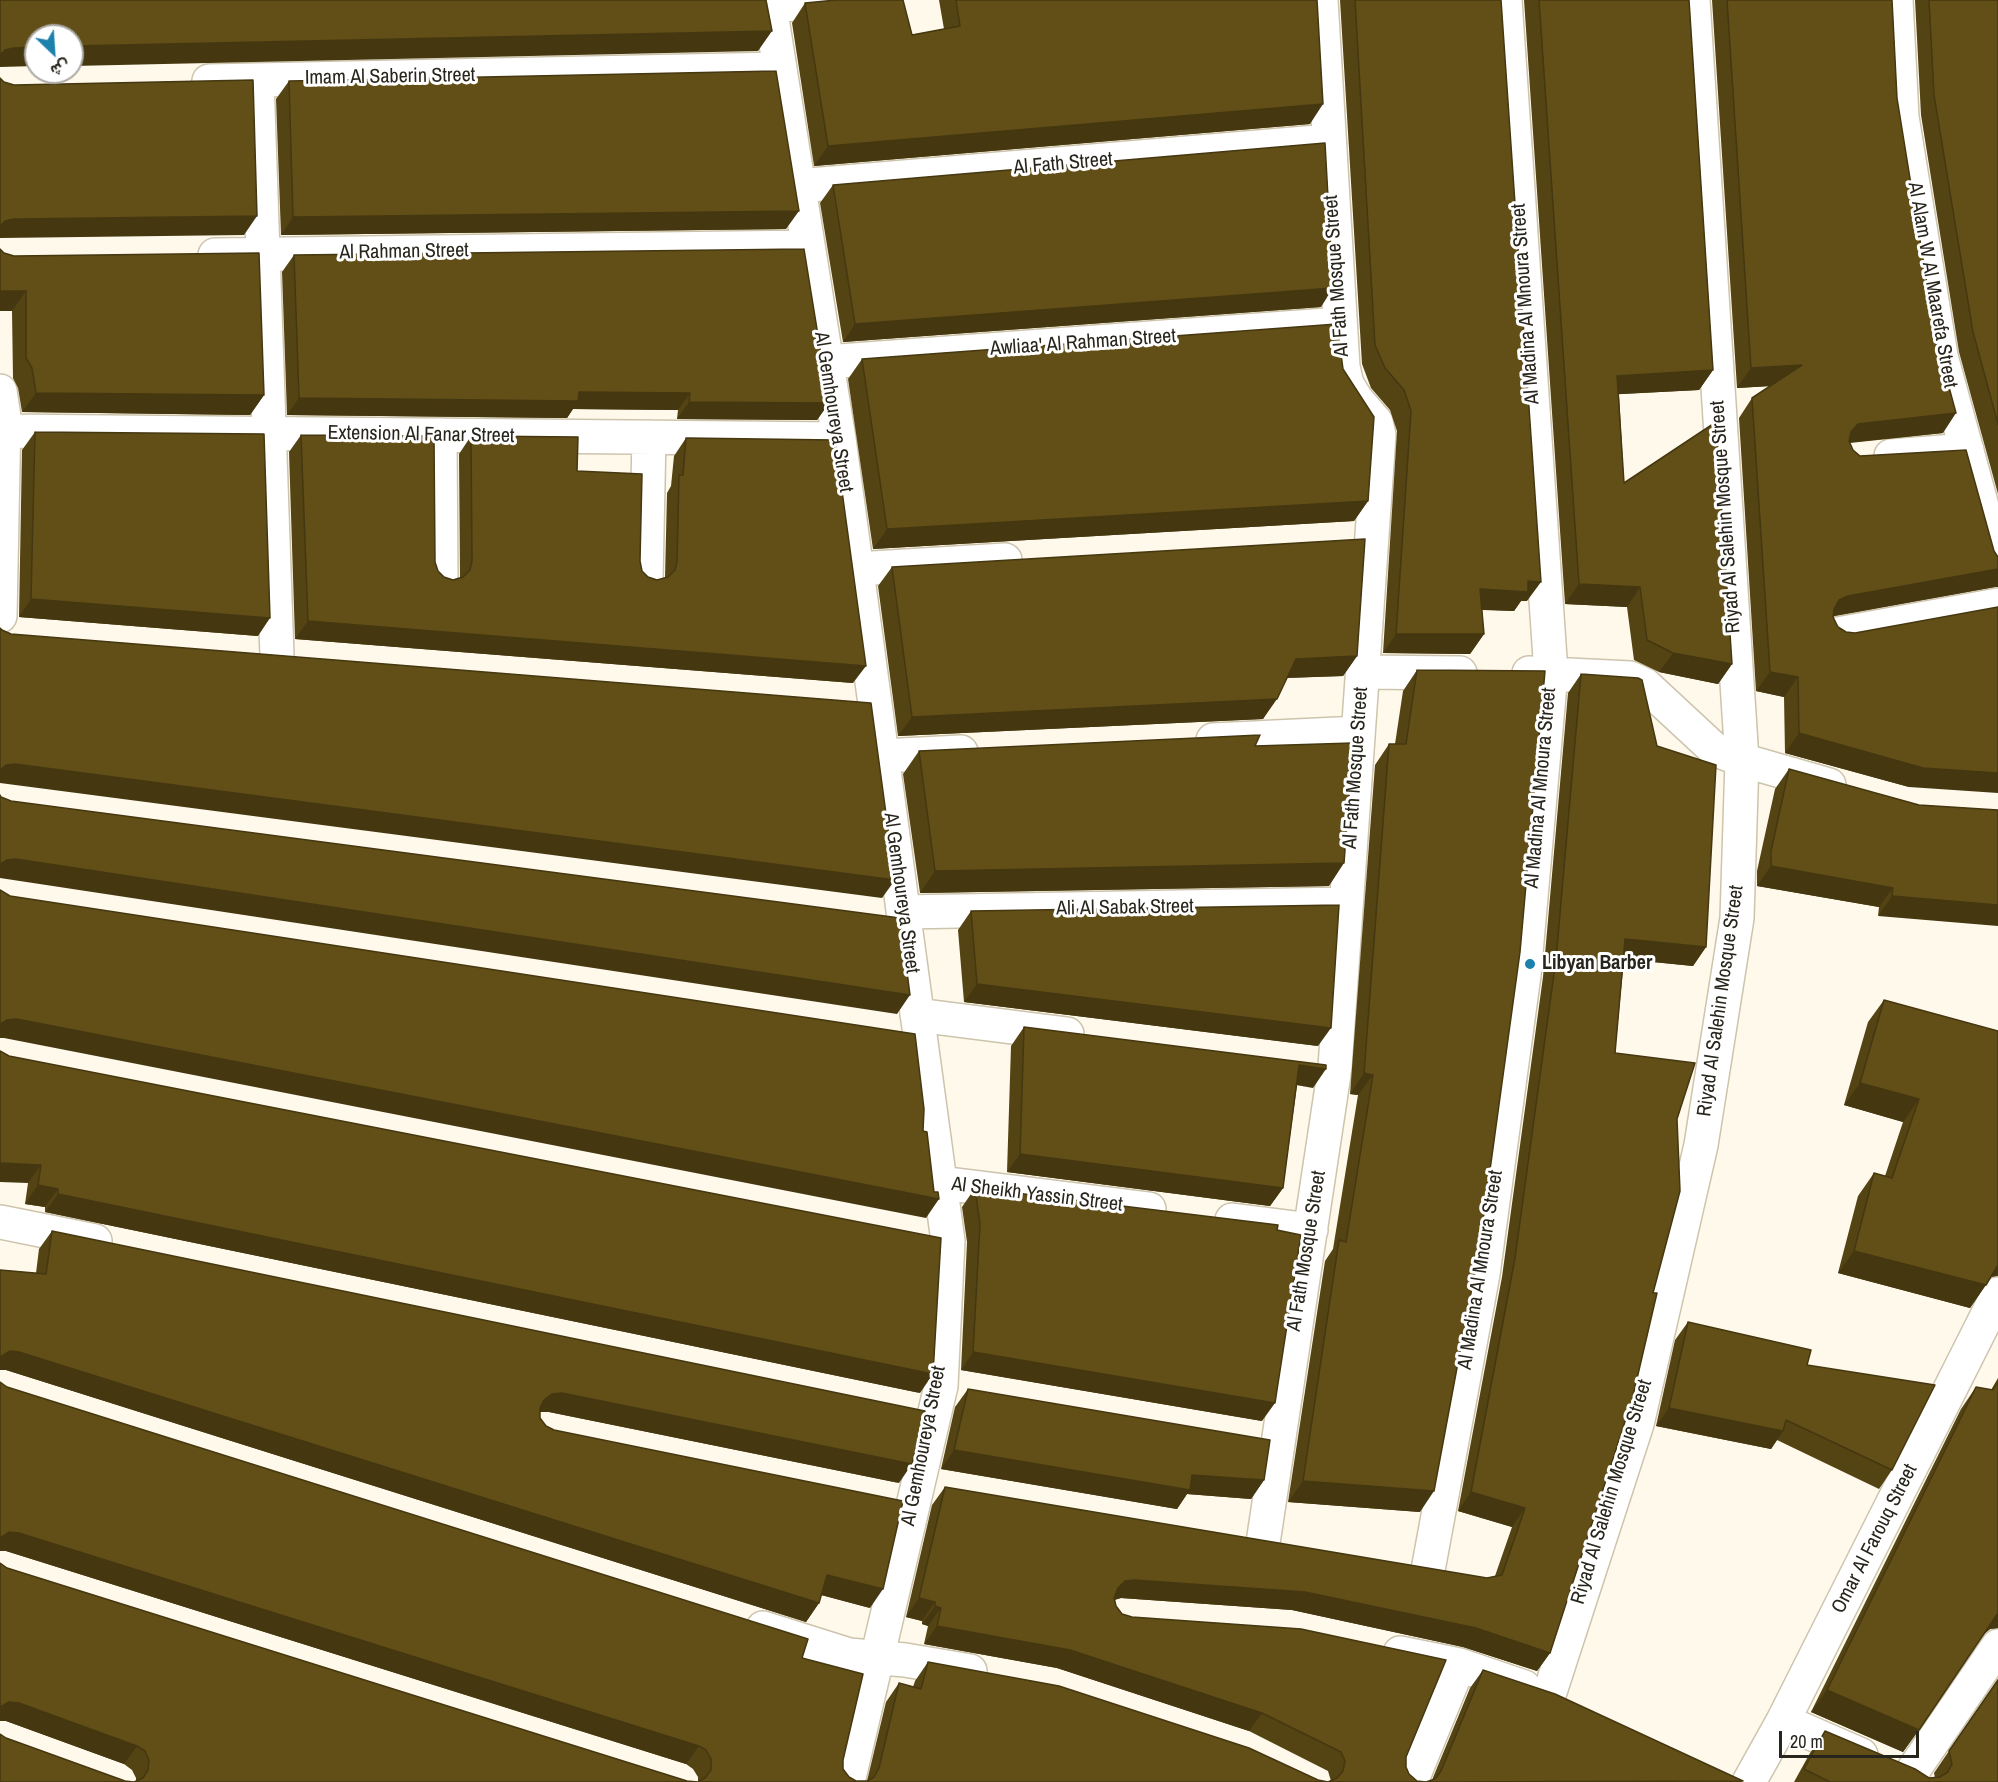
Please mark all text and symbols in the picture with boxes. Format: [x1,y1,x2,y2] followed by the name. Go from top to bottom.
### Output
[24,24,84,84] north arrow
[47,54,74,83] text: ش
[305,64,475,90] street label: Imam Al Saberin Street
[1012,148,1114,180] street label: Al Fath Street
[1902,180,1962,390] street label: Al Alam W Al Maarefa Street
[1319,194,1355,358] street label: Al Fath Mosque Street
[1507,203,1545,405] street label: Al Madina Al Mnoura Street
[339,239,469,265] street label: Al Rahman Street
[989,325,1177,361] street label: Awliaa' Al Rahman Street
[808,330,858,494] street label: Al Gemhoureya Street
[1706,400,1746,634] street label: Riyad Al Salehin Mosque Street
[327,421,515,449] street label: Extension Al Fanar Street
[1338,686,1374,850] street label: Al Fath Mosque Street
[1520,687,1562,889] street label: Al Madina Al Mnoura Street
[878,811,924,975] street label: Al Gemhoureya Street
[1693,884,1749,1118] street label: Riyad Al Salehin Mosque Street
[1056,895,1194,921] street label: Ali Al Sabak Street
[1542,952,1652,976] place label: Libyan Barber
[1523,957,1537,971] marker: Libyan Barber
[1282,1169,1332,1333] street label: Al Fath Mosque Street
[1453,1169,1509,1371] street label: Al Madina Al Mnoura Street
[950,1173,1124,1217] street label: Al Sheikh Yassin Street
[897,1364,951,1528] street label: Al Gemhoureya Street
[1566,1377,1658,1607] street label: Riyad Al Salehin Mosque Street
[1827,1460,1923,1618] street label: Omar Al Farouq Street
[1782,1719,1922,1757] scale bar
[1790,1729,1823,1754] text: 20 m

